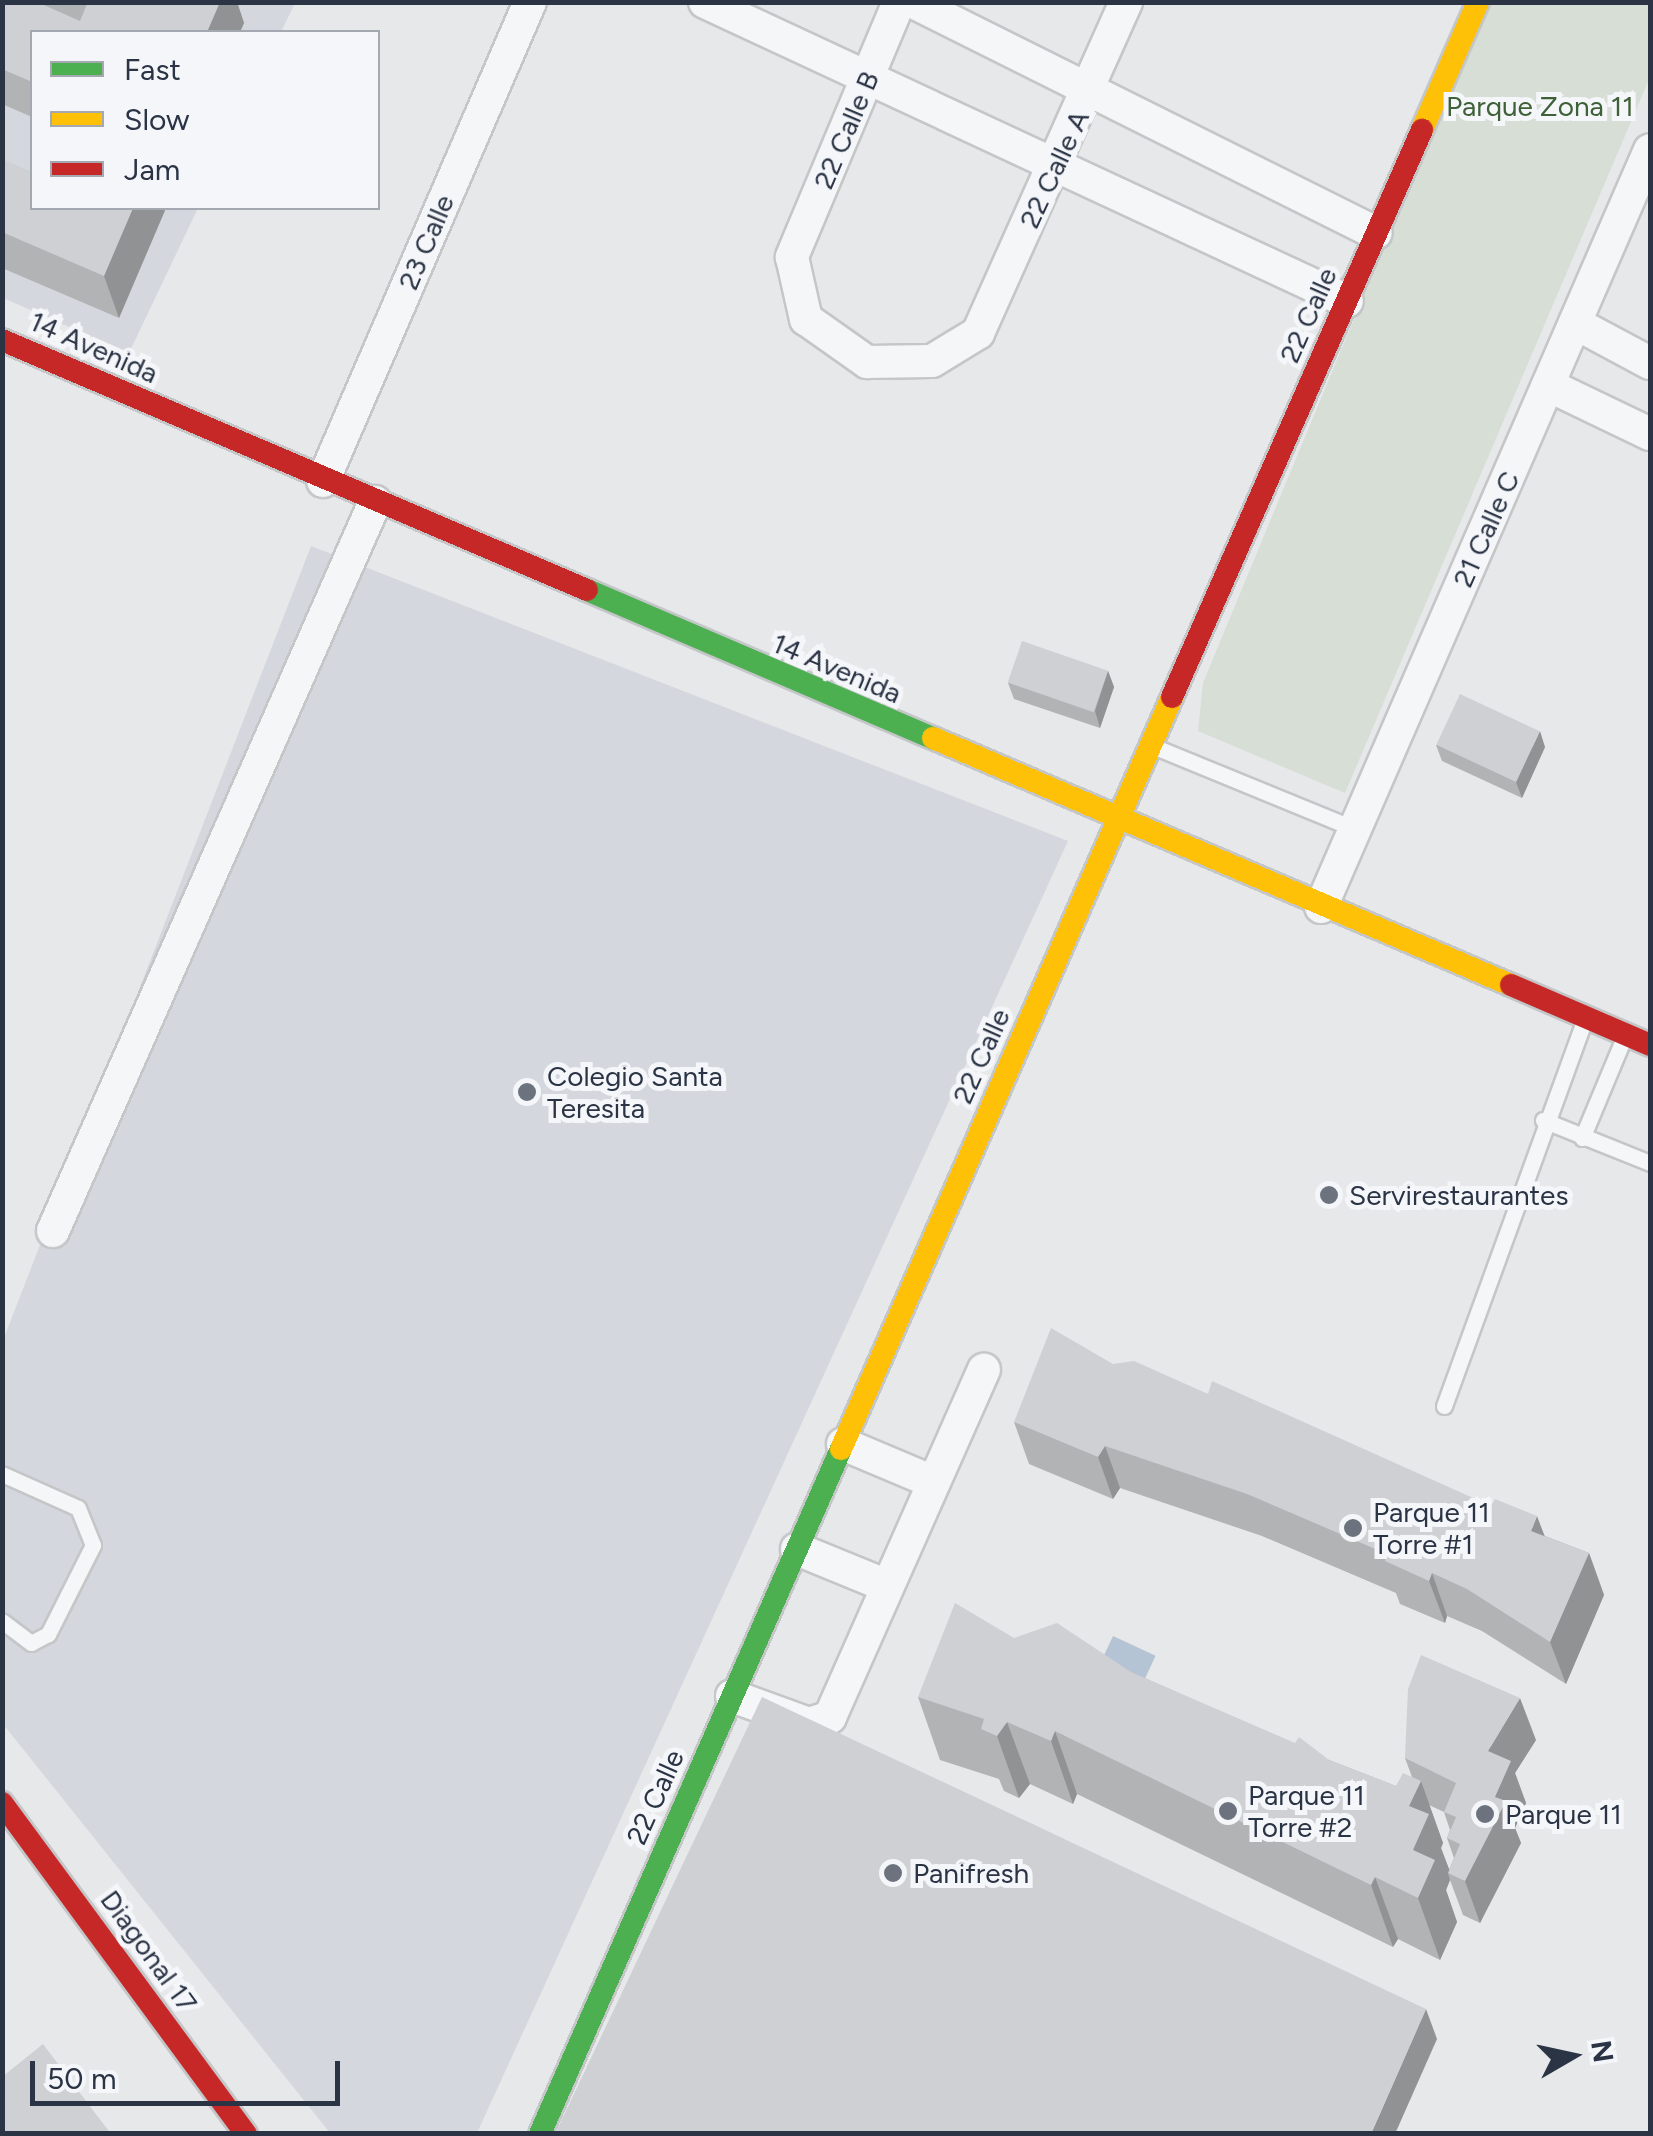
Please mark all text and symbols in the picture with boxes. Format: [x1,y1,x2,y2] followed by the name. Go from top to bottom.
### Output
[30,30,380,210] legend
[124,51,181,88] text: Fast
[806,66,886,194] street label: 22 Calle B
[1446,89,1634,123] park label: Parque Zona 11
[124,101,190,138] text: Slow
[1012,105,1096,233] street label: 22 Calle A
[124,151,180,188] text: Jam
[391,189,461,295] street label: 23 Calle
[1272,262,1344,368] street label: 22 Calle
[25,304,163,390] street label: 14 Avenida
[1446,466,1526,592] street label: 21 Calle C
[767,626,907,710] street label: 14 Avenida
[945,1003,1017,1109] street label: 22 Calle
[547,1059,723,1125] place label: Colegio Santa Teresita
[516,1081,538,1103] marker: Colegio Santa Teresita
[1349,1178,1568,1212] place label: Servirestaurantes
[1318,1184,1340,1206] marker: Servirestaurantes
[1373,1495,1490,1561] place label: Parque 11 Torre #1
[1342,1517,1364,1539] marker: Parque 11 Torre #1
[619,1744,691,1850] street label: 22 Calle
[1248,1778,1365,1844] place label: Parque 11 Torre #2
[1505,1797,1622,1831] place label: Parque 11
[1217,1800,1239,1822] marker: Parque 11 Torre #2
[1474,1803,1496,1825] marker: Parque 11
[913,1856,1029,1890] place label: Panifresh
[882,1862,904,1884] marker: Panifresh
[94,1884,204,2018] street label: Diagonal 17
[1523,2006,1623,2106] north arrow
[1584,2038,1621,2065] text: N
[35,2041,345,2103] scale bar
[47,2060,116,2097] text: 50 m

